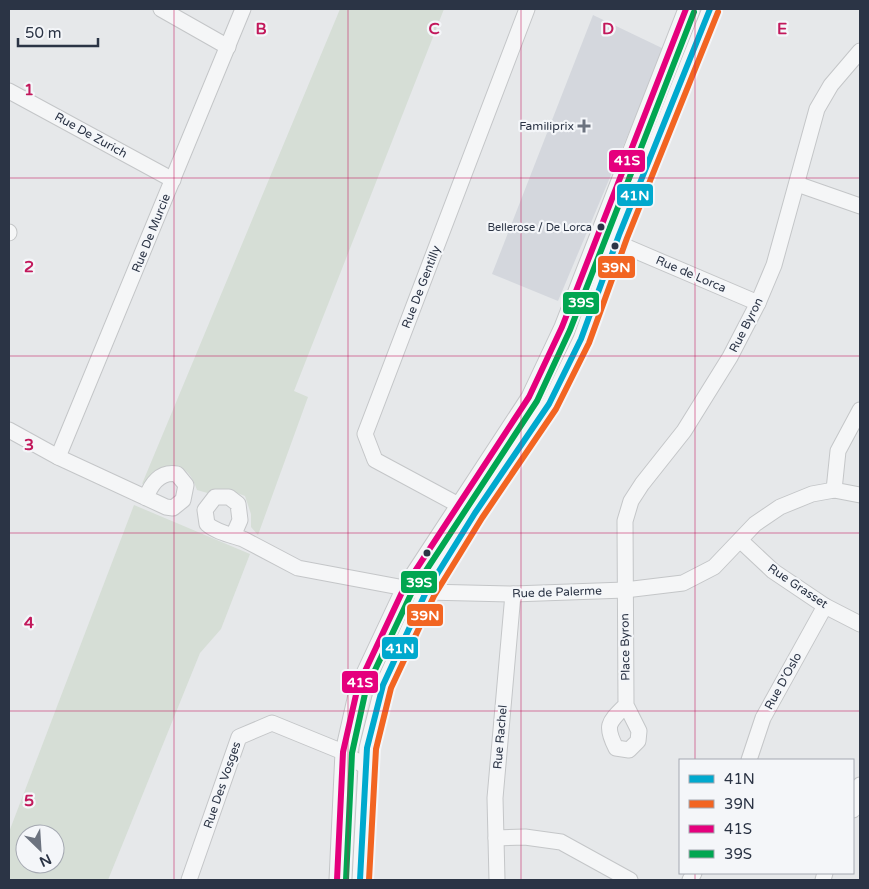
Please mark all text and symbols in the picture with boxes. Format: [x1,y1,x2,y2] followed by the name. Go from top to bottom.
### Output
[18,15,98,47] scale bar
[255,19,267,39] text: B
[428,19,440,39] text: C
[602,19,614,39] text: D
[777,19,787,39] text: E
[25,24,62,42] text: 50 m
[24,80,34,100] text: 1
[52,109,130,161] street label: Rue De Zurich
[519,119,574,133] place label: Familiprix
[578,120,590,132] marker: Familiprix
[608,149,646,173] line badge: 41S
[614,152,640,169] text: 41S
[616,183,654,207] line badge: 41N
[621,187,649,204] text: 41N
[129,191,173,274] street label: Rue De Murcie
[487,221,592,234] place label: Bellerose / De Lorca
[596,222,606,232] marker: Bellerose / De Lorca
[610,241,620,251] unlabelled marker
[399,243,443,330] street label: Rue De Gentilly
[654,253,728,295] street label: Rue de Lorca
[597,255,636,279] line badge: 39N
[24,257,34,277] text: 2
[602,259,630,276] text: 39N
[562,291,600,315] line badge: 39S
[568,294,594,311] text: 39S
[726,295,766,355] street label: Rue Byron
[24,435,34,455] text: 3
[422,548,432,558] unlabelled marker
[765,561,831,611] street label: Rue Grasset
[400,570,438,594] line badge: 39S
[406,574,432,591] text: 39S
[512,583,602,601] street label: Rue de Palerme
[406,603,444,627] line badge: 39N
[411,607,439,624] text: 39N
[24,613,34,633] text: 4
[617,613,633,681] street label: Place Byron
[381,636,419,660] line badge: 41N
[386,640,414,657] text: 41N
[762,650,804,712] street label: Rue D'Oslo
[341,670,379,694] line badge: 41S
[347,674,373,691] text: 41S
[490,704,510,770] street label: Rue Rachel
[201,739,244,830] street label: Rue Des Vosges
[679,759,854,874] legend
[724,770,755,788] text: 41N
[24,791,34,811] text: 5
[724,795,755,813] text: 39N
[724,820,752,838] text: 41S
[15,824,65,874] north arrow
[724,845,752,863] text: 39S
[37,850,54,870] text: N

